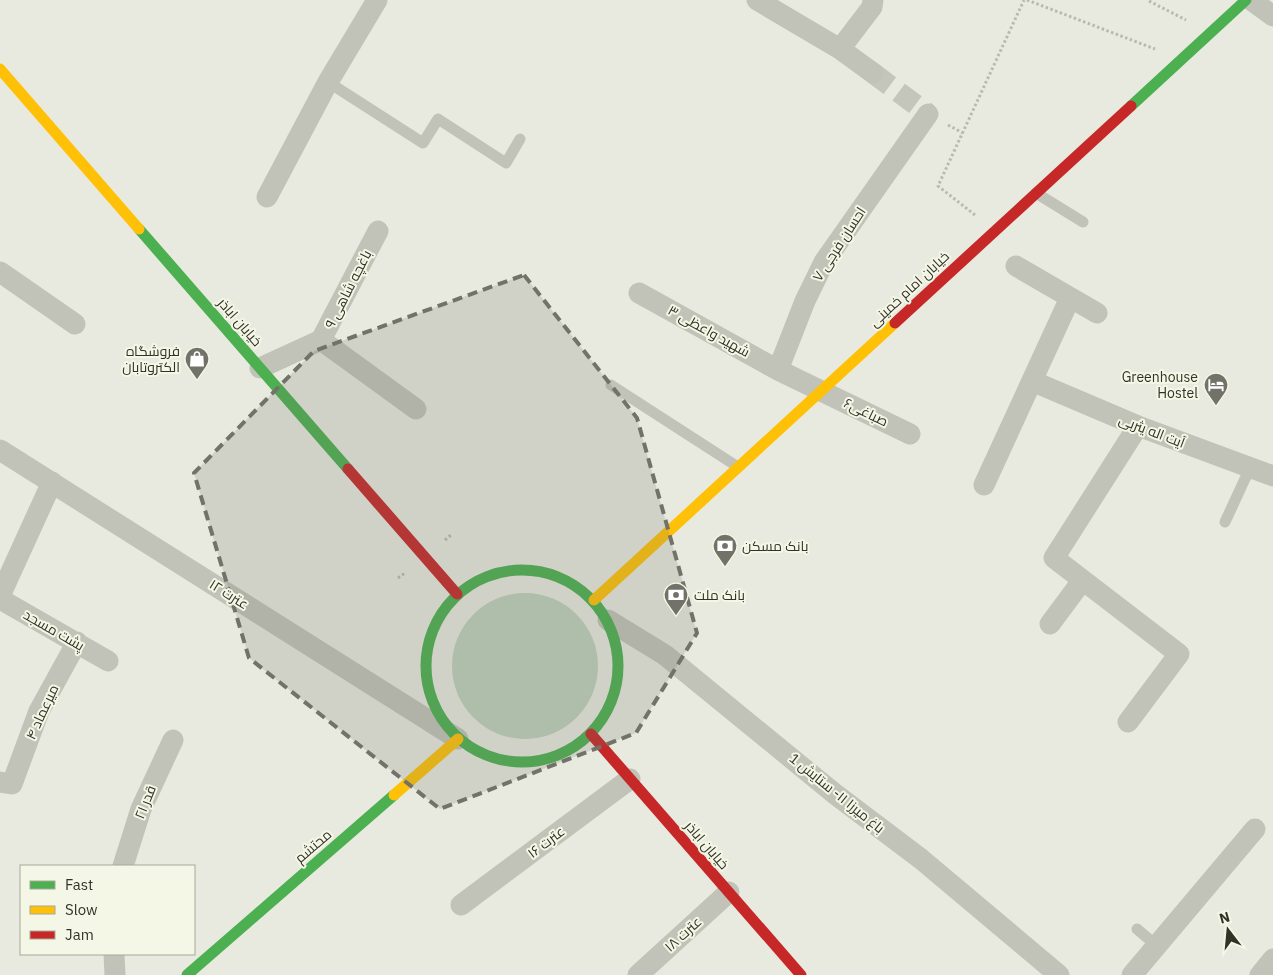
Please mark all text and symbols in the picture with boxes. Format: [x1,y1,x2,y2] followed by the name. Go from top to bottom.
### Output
[808,203,870,285] street label: احسان فرجی ۷
[321,247,376,332] street label: باغچه شاهی ۹
[865,247,954,332] street label: خیابان امام خمینی
[213,293,266,350] street label: خیابان اباذر
[665,301,753,361] street label: شهید واعظی ۳
[122,342,180,376] place label: فروشگاه الکتروتابان
[184,346,210,380] shop icon: فروشگاه الکتروتابان
[1122,368,1198,402] place label: Greenhouse Hostel
[1203,372,1229,406] hotel icon: Greenhouse Hostel
[841,394,891,430] street label: صباغی۶
[1116,410,1188,452] street label: آیت اله یثربی
[712,533,738,567] bank icon: بانک مسکن
[742,537,808,555] place label: بانک مسکن
[206,575,252,613] street label: عترت ۱۲
[663,582,689,616] bank icon: بانک ملت
[694,586,745,604] place label: بانک ملت
[20,605,88,656] street label: پشت مسجد
[21,682,63,742] street label: میرعماد ۴
[786,749,888,837] street label: باغ میرزا ۱۱- ستایش 1
[130,783,160,821] street label: قدر ۲۱
[680,816,733,873] street label: خیابان اباذر
[524,822,568,862] street label: عترت ۱۶
[291,825,336,868] street label: محتشم
[20,865,195,955] legend
[65,875,93,894] text: Fast
[65,900,98,919] text: Slow
[1203,905,1253,955] north arrow
[1217,907,1232,928] text: N
[661,913,705,955] street label: عترت ۱۸
[65,925,94,944] text: Jam

